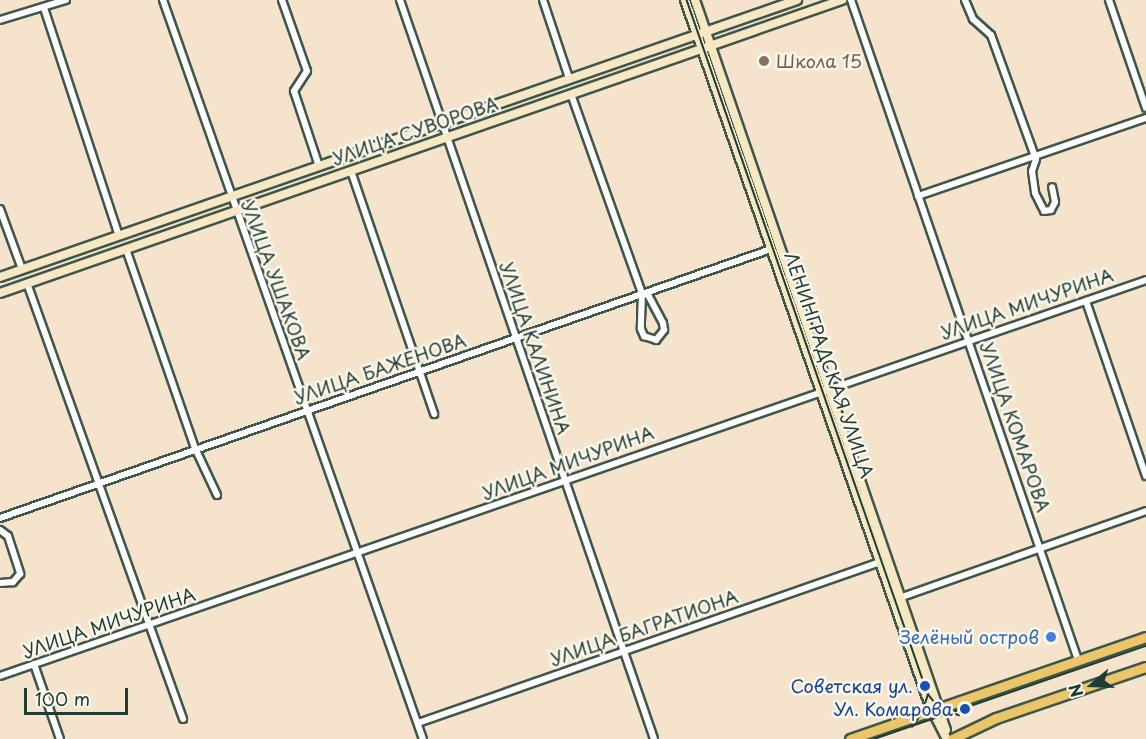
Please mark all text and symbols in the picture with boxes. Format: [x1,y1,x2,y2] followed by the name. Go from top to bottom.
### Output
[776,50,862,72] place label: Школа 15
[757,54,771,68] marker: Школа 15
[328,92,502,170] street label: УЛИЦА СУВОРОВА
[237,197,315,363] street label: УЛИЦА УШАКОВА
[780,249,878,481] street label: ЛЕНИНГРАДСКАЯ УЛИЦА
[495,259,575,437] street label: УЛИЦА КАЛИНИНА
[937,264,1117,344] street label: УЛИЦА МИЧУРИНА
[291,329,469,409] street label: УЛИЦА БАЖЕНОВА
[976,339,1054,515] street label: УЛИЦА КОМАРОВА
[479,422,657,504] street label: УЛИЦА МИЧУРИНА
[19,583,199,663] street label: УЛИЦА МИЧУРИНА
[547,586,741,670] street label: УЛИЦА БАГРАТИОНА
[898,626,1039,648] place label: Зелёный остров
[1044,630,1058,644] marker: Зелёный остров
[1062,655,1122,715] north arrow
[790,675,913,697] place label: Советская ул.
[27,676,130,714] scale bar
[918,679,932,693] marker: Советская ул.
[1062,681,1088,701] text: N
[35,685,90,712] text: 100 m
[833,698,953,720] place label: Ул. Комарова
[958,702,972,716] marker: Ул. Комарова

